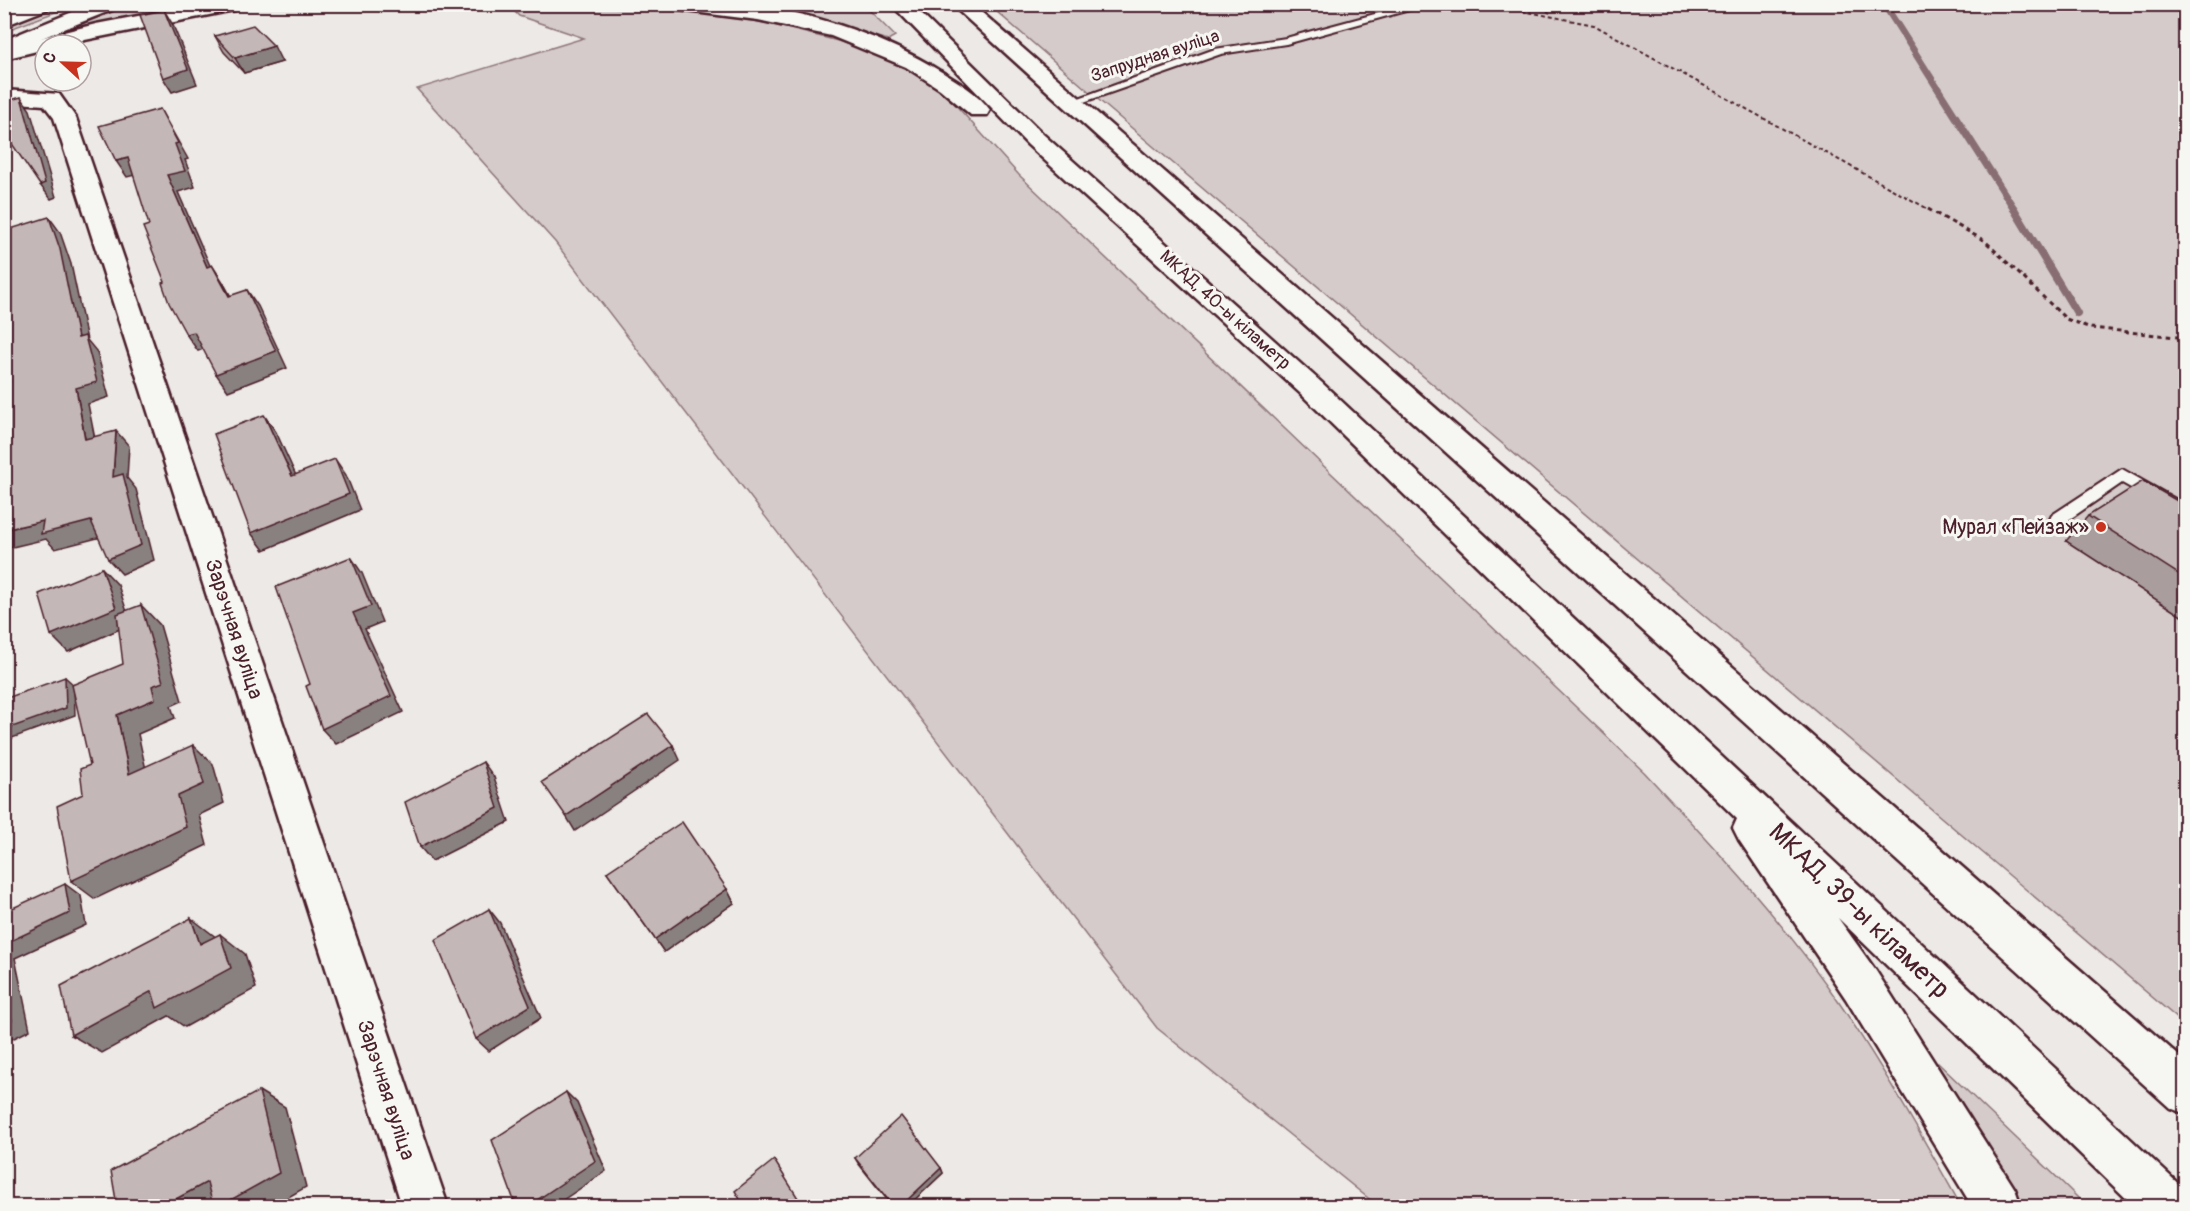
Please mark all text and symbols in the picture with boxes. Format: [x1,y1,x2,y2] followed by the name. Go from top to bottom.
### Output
[1088,24,1222,88] street label: Запрудная вуліца
[33,33,93,93] north arrow
[39,49,61,66] text: С
[1155,245,1295,375] street label: МКАД, 40-ы кіламетр
[1942,514,2089,541] place label: Мурал «Пейзаж»
[2094,520,2108,534] marker: Мурал «Пейзаж»
[199,555,269,703] street label: Зарэчная вуліца
[1762,817,1956,1005] street label: МКАД, 39-ы кіламетр
[351,1016,421,1164] street label: Зарэчная вуліца

